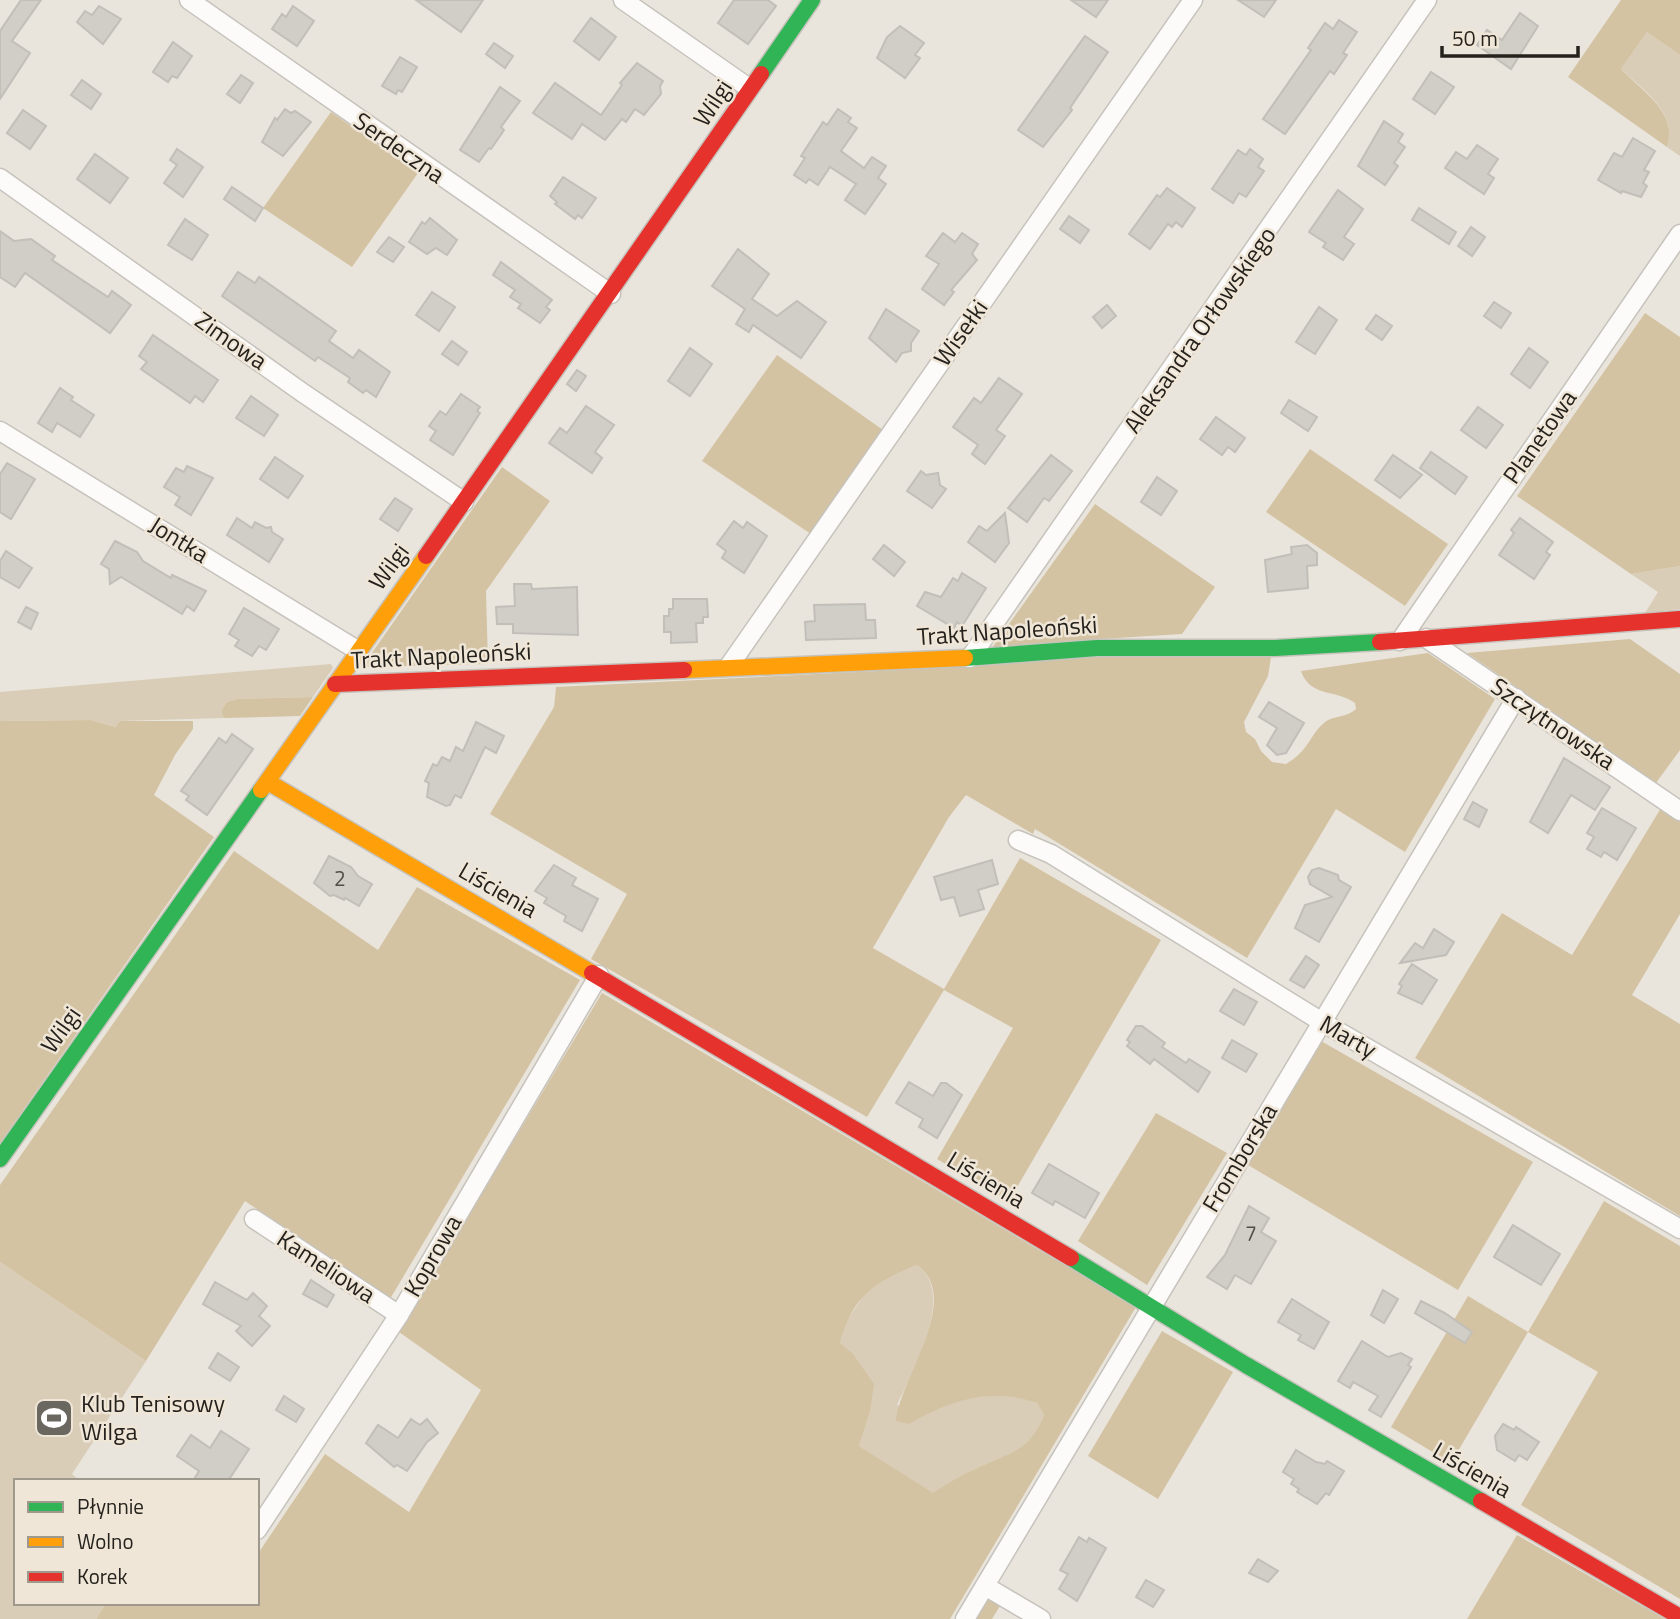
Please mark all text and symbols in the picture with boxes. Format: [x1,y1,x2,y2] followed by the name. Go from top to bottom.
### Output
[1442,14,1578,58] scale bar
[1452,22,1498,54] text: 50 m
[684,72,741,133] street label: Wilgi
[347,103,453,192] street label: Serdeczna
[1114,219,1284,440] street label: Aleksandra Orłowskiego
[924,292,996,373] street label: Wisełki
[188,302,275,378] street label: Zimowa
[1493,382,1585,491] street label: Planetowa
[143,507,216,571] street label: Jontka
[359,536,417,597] street label: Wilgi
[915,606,1098,654] street label: Trakt Napoleoński
[350,632,532,678] street label: Trakt Napoleoński
[1484,668,1623,778] street label: Szczytnowska
[452,852,545,926] street label: Liścienia
[334,862,346,894] house number: 2
[31,999,89,1060] street label: Wilgi
[1313,1005,1384,1067] street label: Marty
[1193,1096,1286,1219] street label: Fromborska
[940,1142,1033,1217] street label: Liścienia
[394,1208,470,1303] street label: Koprowa
[1245,1217,1257,1249] house number: 7
[270,1221,383,1312] street label: Kameliowa
[81,1385,226,1449] place label: Klub Tenisowy Wilga
[33,1397,75,1439] sports icon: Klub Tenisowy Wilga
[1426,1432,1519,1506] street label: Liścienia
[14,1479,259,1605] legend
[77,1490,144,1522] text: Płynnie
[77,1525,134,1557] text: Wolno
[77,1560,127,1592] text: Korek

